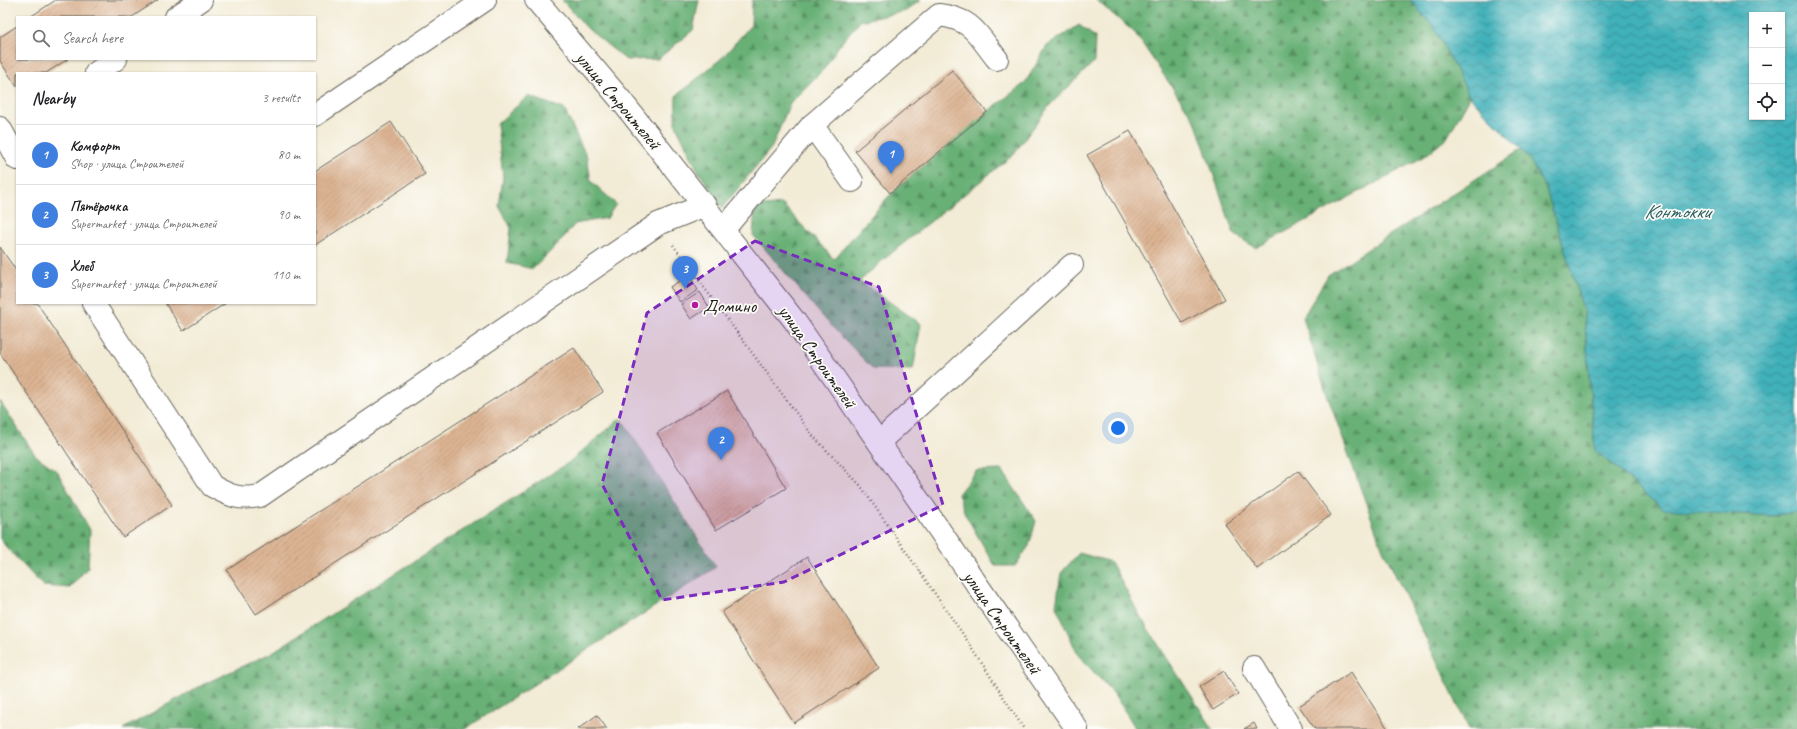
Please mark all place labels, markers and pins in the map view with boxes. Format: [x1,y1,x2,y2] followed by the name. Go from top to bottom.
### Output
[878,141,904,174] pin: 1
[672,256,698,289] pin: 3
[703,294,757,318] place label: Домино
[690,300,700,310] marker: Домино
[708,427,734,460] pin: 2

